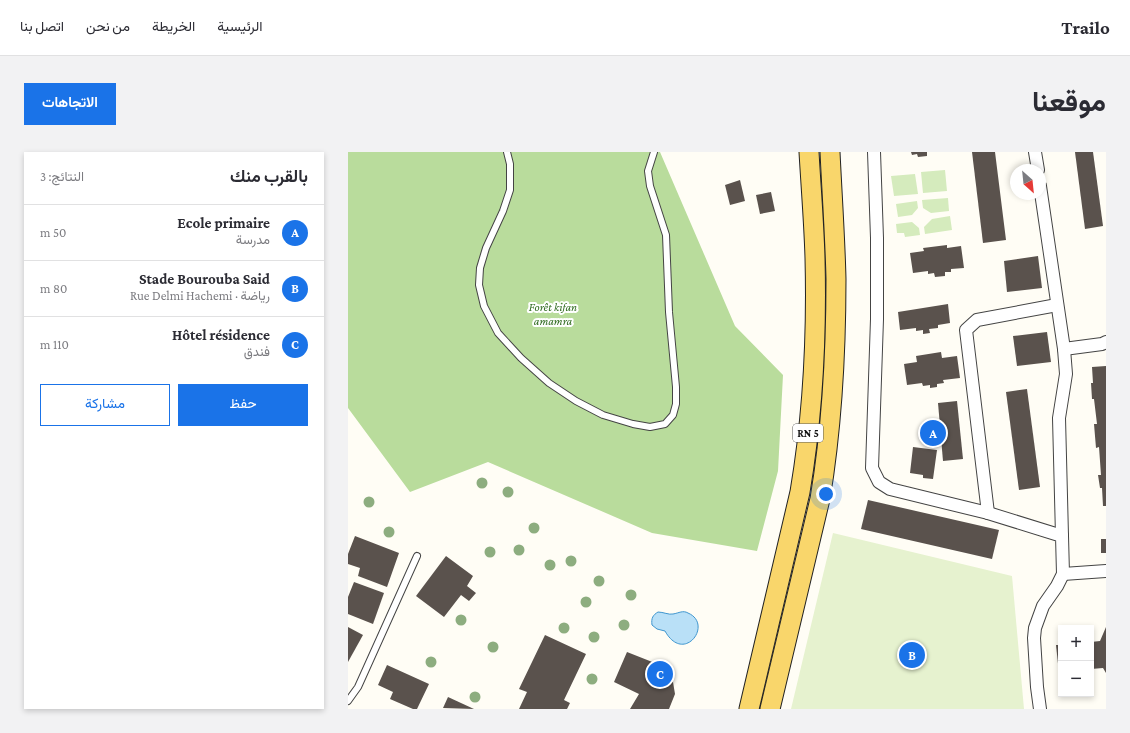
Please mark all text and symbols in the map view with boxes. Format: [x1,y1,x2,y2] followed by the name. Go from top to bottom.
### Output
[1061,17,1110,38] text: Trailo
[20,18,64,34] text: اتصل بنا
[86,18,130,34] text: من نحن
[152,18,195,34] text: الخريطة
[217,18,263,34] text: الرئيسية
[24,83,116,125] button: الاتجاهات
[1032,86,1106,117] text: موقعنا
[1010,164,1046,200] north arrow
[230,167,308,186] text: بالقرب منك
[40,169,84,184] text: النتائج: 3
[177,215,270,231] text: Ecole primaire
[40,225,66,240] text: 50 m
[291,225,299,240] text: A
[236,232,270,247] text: مدرسة
[139,271,270,287] text: Stade Bourouba Said
[40,281,67,296] text: 80 m
[291,281,299,296] text: B
[130,288,270,303] text: رياضة · Rue Delmi Hachemi
[529,300,577,328] park label: Forêt kifan amamra
[172,327,270,343] text: Hôtel résidence
[40,337,69,352] text: 110 m
[291,337,299,352] text: C
[244,344,270,359] text: فندق
[40,384,170,426] button: مشاركة
[178,384,308,426] button: حفظ
[920,418,946,448] pin: A
[793,424,823,442] road number: RN 5
[816,484,836,504] your location
[1058,625,1094,697] map controls
[1058,625,1094,661] button: +
[899,640,925,670] pin: B
[647,659,673,689] pin: C
[1058,661,1094,697] button: −

